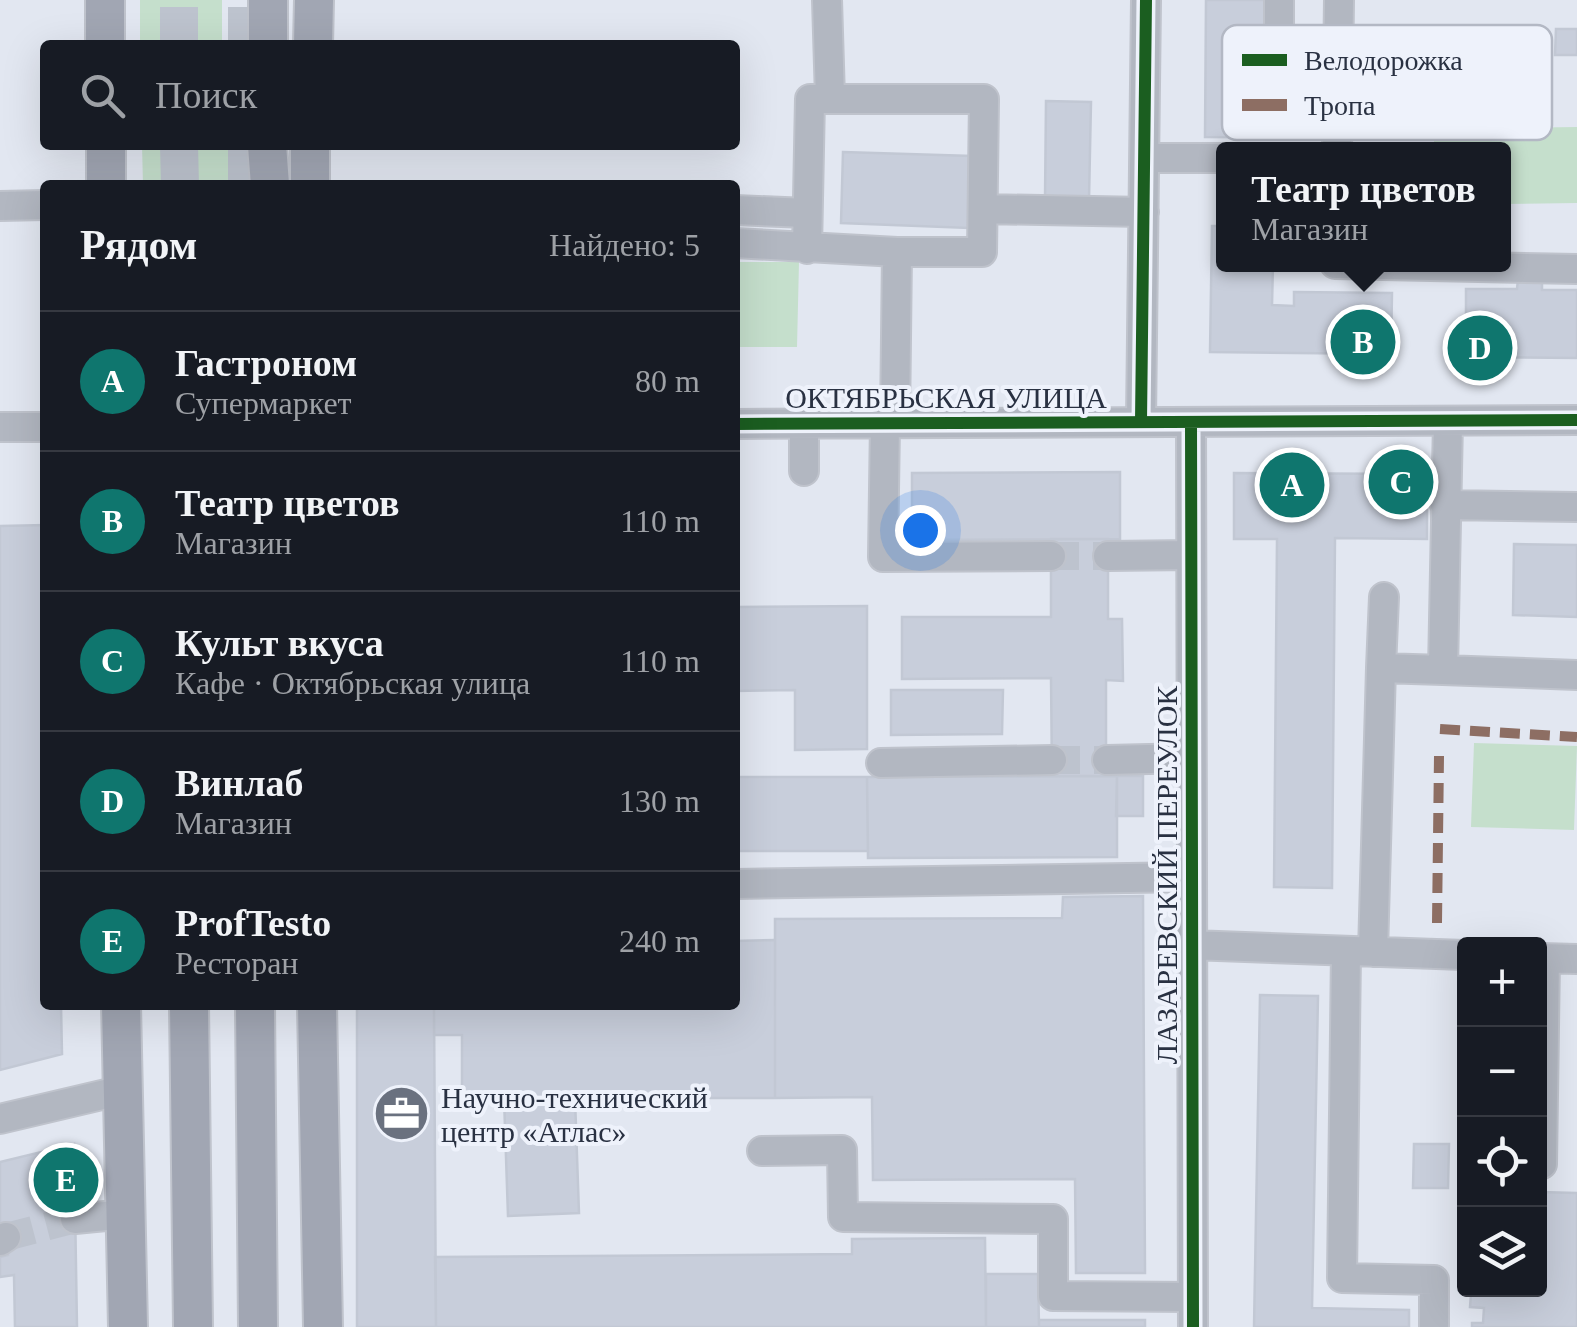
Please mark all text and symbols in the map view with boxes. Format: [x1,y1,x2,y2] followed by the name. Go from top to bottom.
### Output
[1222,25,1552,140] legend
[40,40,740,150] search box
[1304,45,1463,76] text: Велодорожка
[75,68,130,123] icon: search
[155,74,257,116] text: Поиск
[1304,90,1376,121] text: Тропа
[1216,142,1511,272] popup
[1251,168,1476,210] text: Театр цветов
[1251,211,1368,247] text: Магазин
[80,222,197,268] text: Рядом
[549,227,700,263] text: Найдено: 5
[1330,304,1396,380] pin: B
[1448,310,1512,386] pin: D
[175,342,357,384] text: Гастроном
[101,363,124,399] text: A
[635,363,700,399] text: 80 m
[785,381,1107,414] street label: ОКТЯБРЬСКАЯ УЛИЦА
[175,385,352,421] text: Супермаркет
[1368,444,1434,520] pin: C
[1260,448,1324,522] pin: A
[175,482,400,524] text: Театр цветов
[102,503,123,539] text: B
[620,503,700,539] text: 110 m
[895,505,946,556] your location
[175,525,292,561] text: Магазин
[175,622,384,664] text: Культ вкуса
[101,643,124,679] text: C
[620,643,700,679] text: 110 m
[175,665,530,701] text: Кафе · Октябрьская улица
[1150,685,1183,1064] street label: ЛАЗАРЕВСКИЙ ПЕРЕУЛОК
[175,762,303,804] text: Винлаб
[101,783,124,819] text: D
[619,783,700,819] text: 130 m
[175,805,292,841] text: Магазин
[175,902,331,944] text: ProfTesto
[102,923,123,959] text: E
[619,923,700,959] text: 240 m
[1457,937,1547,1297] map controls
[1457,937,1547,1027] button: +
[175,945,298,981] text: Ресторан
[1457,1027,1547,1117] button: −
[441,1081,708,1148] place label: Научно-технический центр «Атлас»
[372,1084,432,1144] office icon: Научно-технический центр «Атлас»
[1457,1117,1547,1207] button: locate
[34,1142,98,1218] pin: E
[1457,1207,1547,1297] button: layers

